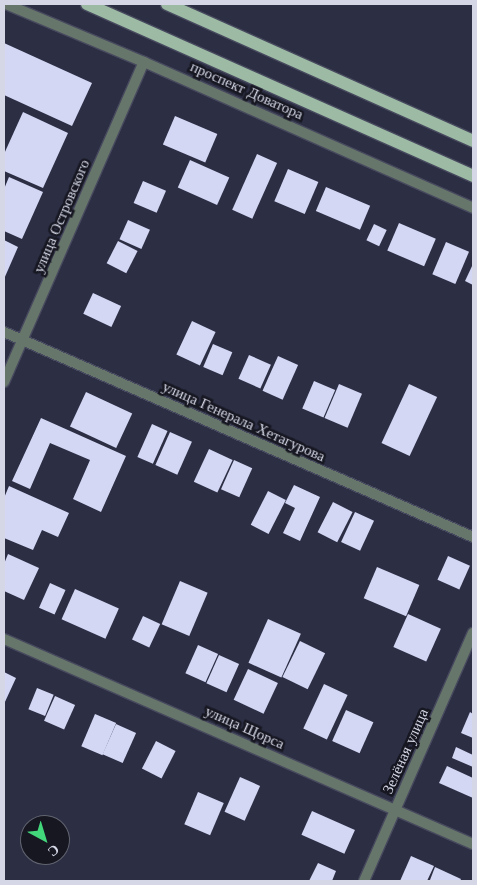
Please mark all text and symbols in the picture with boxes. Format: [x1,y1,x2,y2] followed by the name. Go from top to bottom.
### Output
[188,57,306,123] street label: проспект Доватора
[29,157,93,275] street label: улица Островского
[160,377,328,465] street label: улица Генерала Хетагурова
[203,701,287,753] street label: улица Щорса
[378,706,432,796] street label: Зелёная улица
[20,815,70,865] north arrow
[44,841,63,861] text: С

